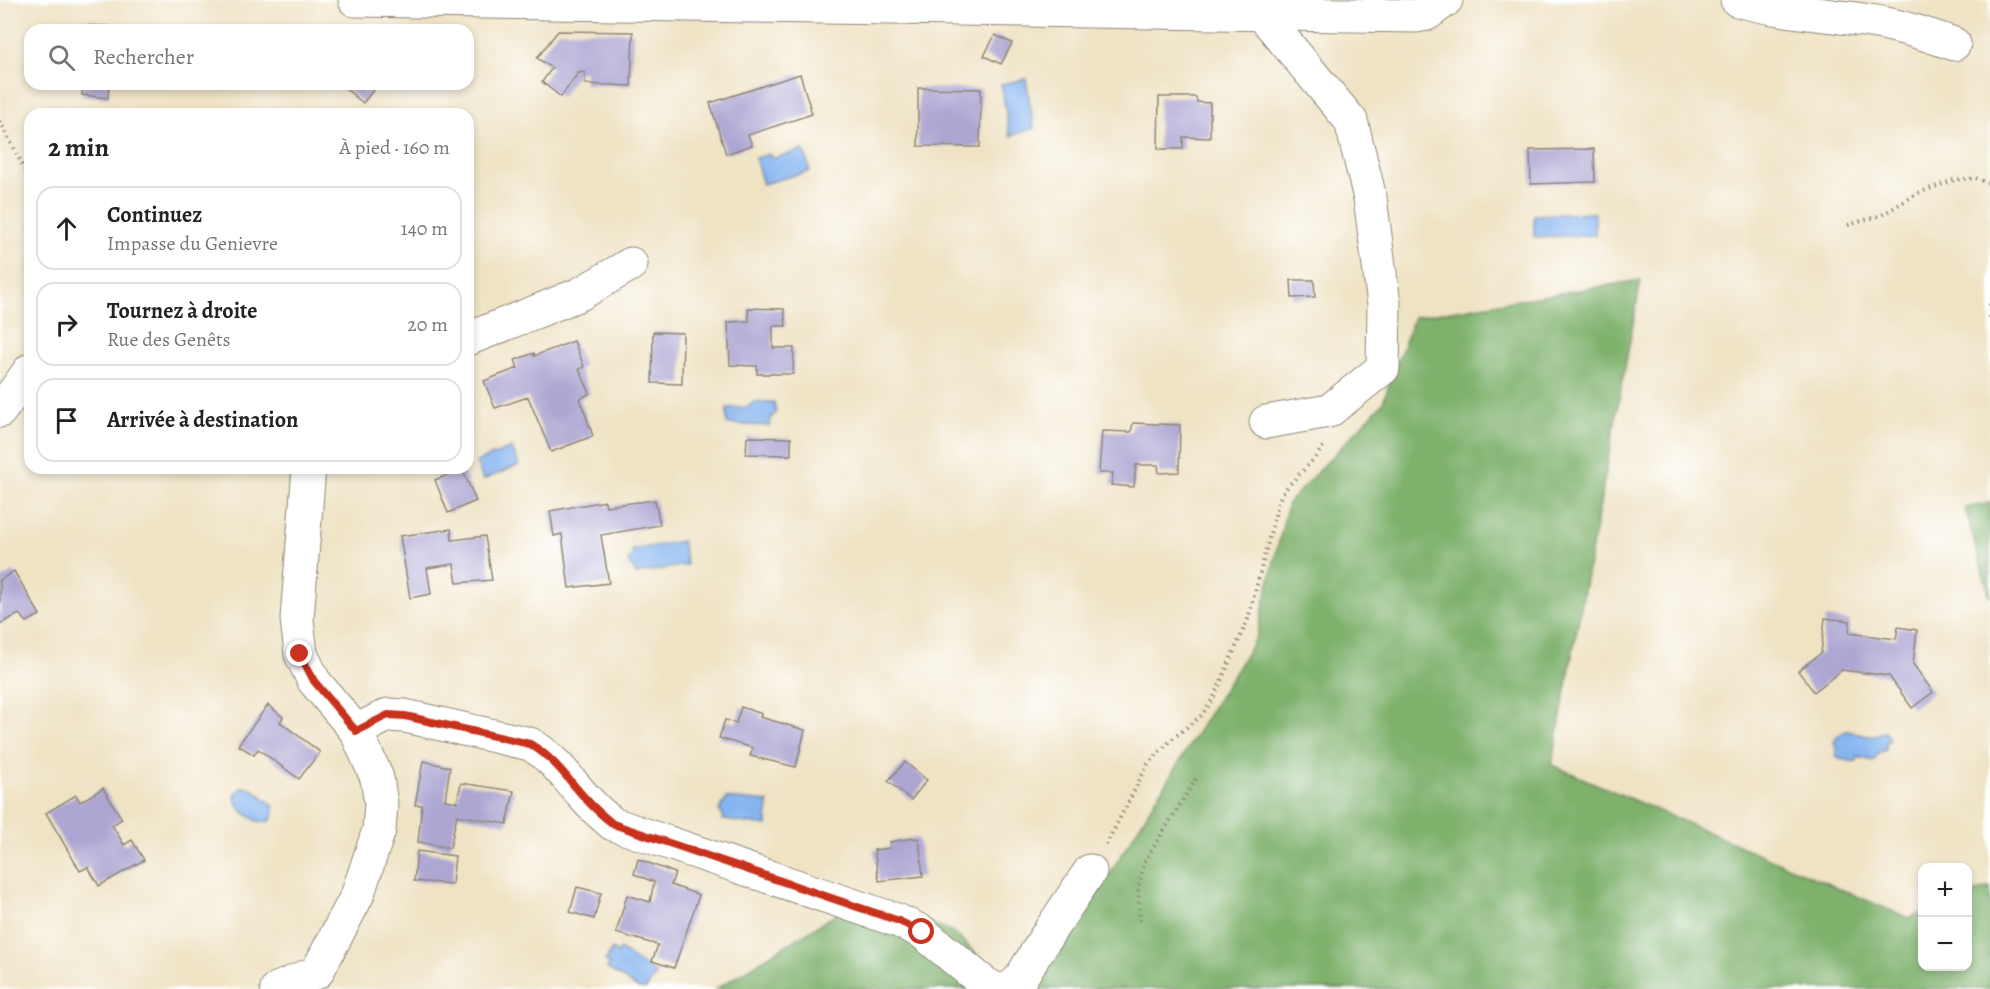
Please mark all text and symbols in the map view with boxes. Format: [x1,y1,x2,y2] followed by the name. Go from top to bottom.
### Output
[24,24,474,90] search box
[45,41,78,74] icon: search
[93,42,194,72] text: Rechercher
[48,130,109,165] text: 2 min
[339,134,450,161] text: À pied · 160 m
[107,200,202,230] text: Continuez
[50,212,83,245] icon: ahead
[401,215,448,242] text: 140 m
[107,230,278,257] text: Impasse du Genievre
[107,296,258,326] text: Tournez à droite
[50,308,83,341] icon: right
[407,311,448,338] text: 20 m
[107,326,231,353] text: Rue des Genêts
[50,404,83,437] icon: arrive
[107,405,298,435] text: Arrivée à destination
[286,640,312,666] route end
[1918,863,1972,971] map controls
[1918,863,1972,917] button: +
[1918,917,1972,971] button: −
[908,918,934,944] route start

